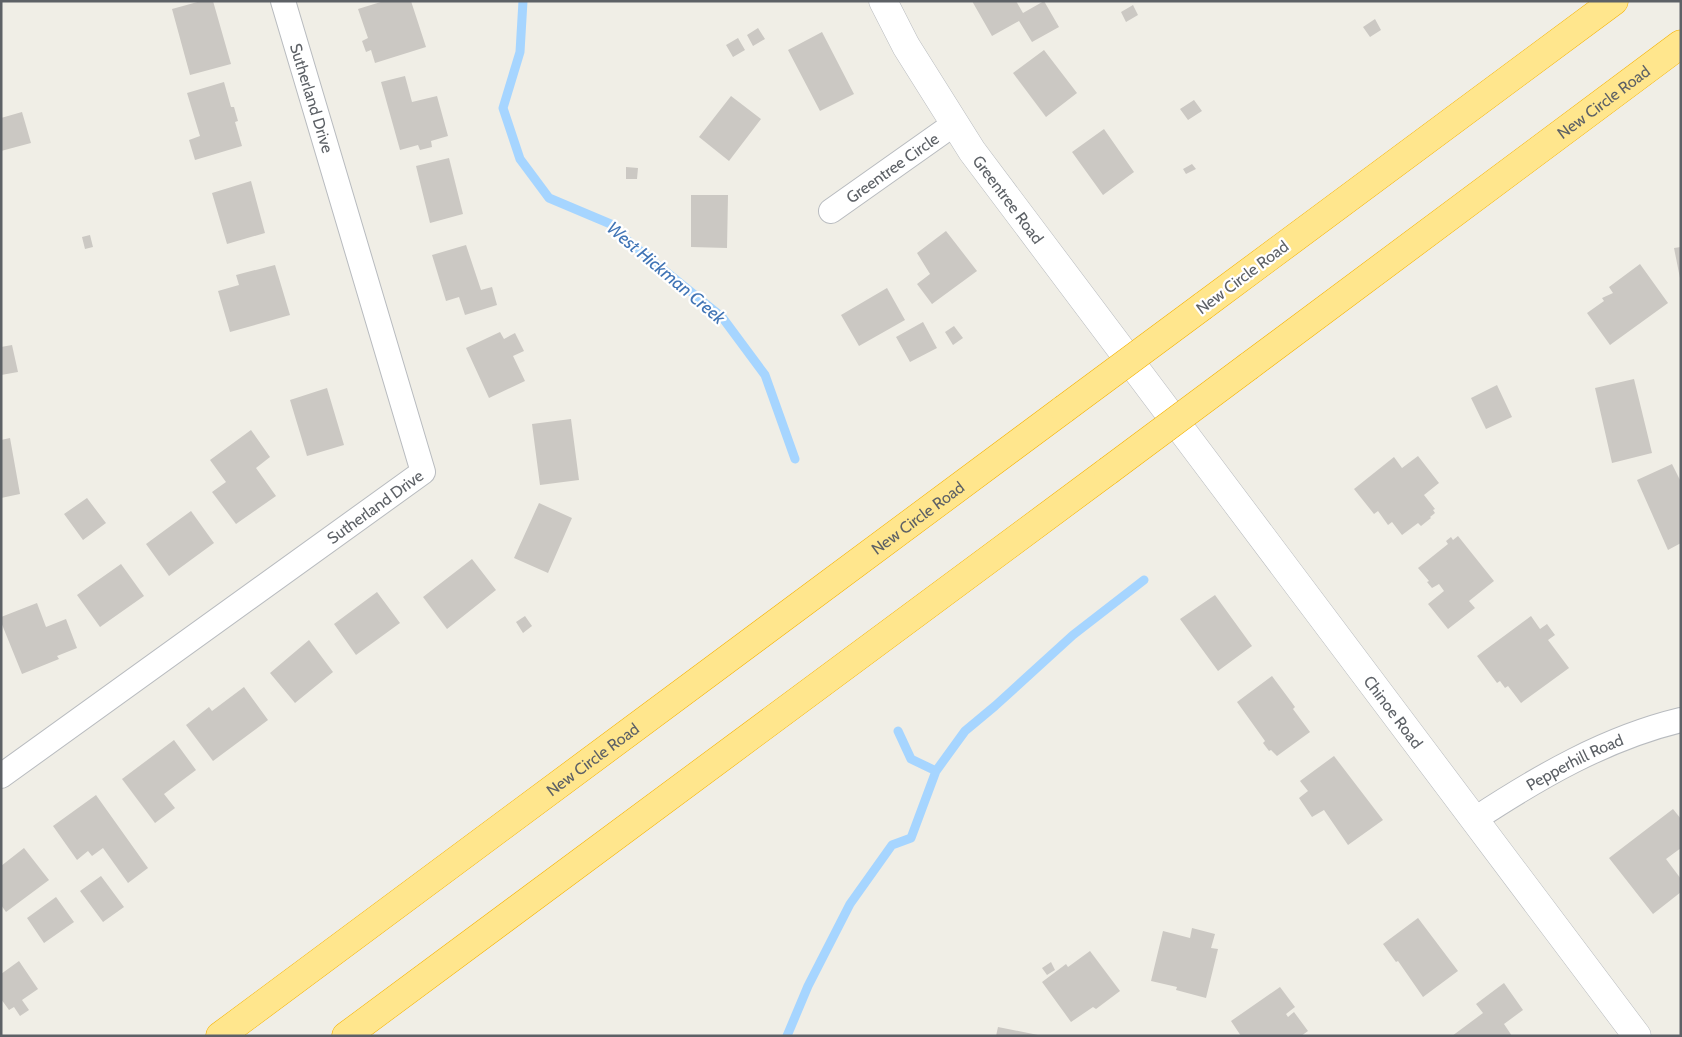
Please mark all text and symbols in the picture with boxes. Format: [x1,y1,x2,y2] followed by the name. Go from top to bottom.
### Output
[286,41,337,155] street label: Sutherland Drive
[1554,62,1654,143] street label: New Circle Road
[843,129,942,207] street label: Greentree Circle
[969,152,1047,248] street label: Greentree Road
[602,217,731,330] water label: West Hickman Creek
[1192,237,1292,318] street label: New Circle Road
[324,466,427,548] street label: Sutherland Drive
[868,478,968,559] street label: New Circle Road
[1359,672,1426,752] street label: Chinoe Road
[543,719,643,800] street label: New Circle Road
[1523,730,1626,795] street label: Pepperhill Road

